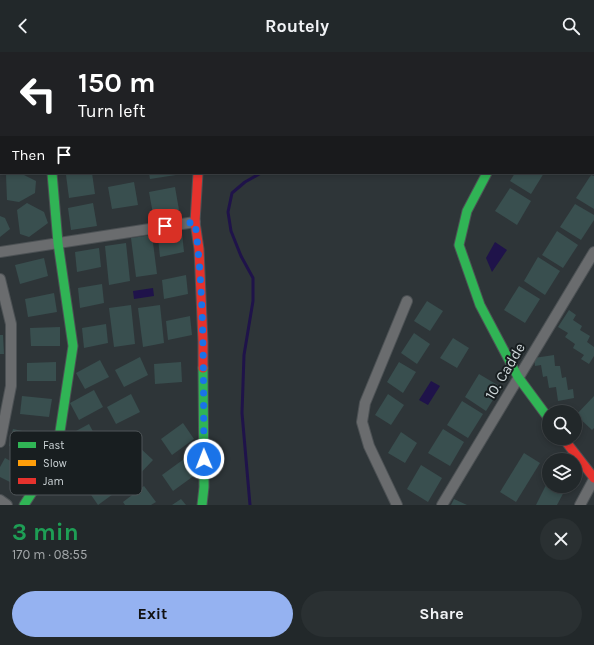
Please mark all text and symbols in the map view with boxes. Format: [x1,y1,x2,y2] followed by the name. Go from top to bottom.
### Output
[12,15,34,37] icon: back
[265,15,329,37] text: Routely
[560,15,582,37] icon: search
[78,66,156,99] text: 150 m
[12,68,64,120] icon: left
[78,100,146,122] text: Turn left
[53,144,75,166] icon: arrive
[12,146,45,164] text: Then
[148,209,182,243] pin
[154,215,176,237] icon: arrive
[481,339,529,403] street label: 10. Cadde
[542,405,582,493] map controls
[542,405,582,445] button: search
[10,431,142,495] legend
[183,438,225,480] position arrow
[43,439,64,452] text: Fast
[542,453,582,493] button: layers
[43,457,67,470] text: Slow
[43,475,64,488] text: Jam
[12,518,79,546] text: 3 min
[540,518,582,560] button: close
[12,547,87,562] text: 170 m · 08:55
[12,591,293,637] button: Exit
[301,591,582,637] button: Share

